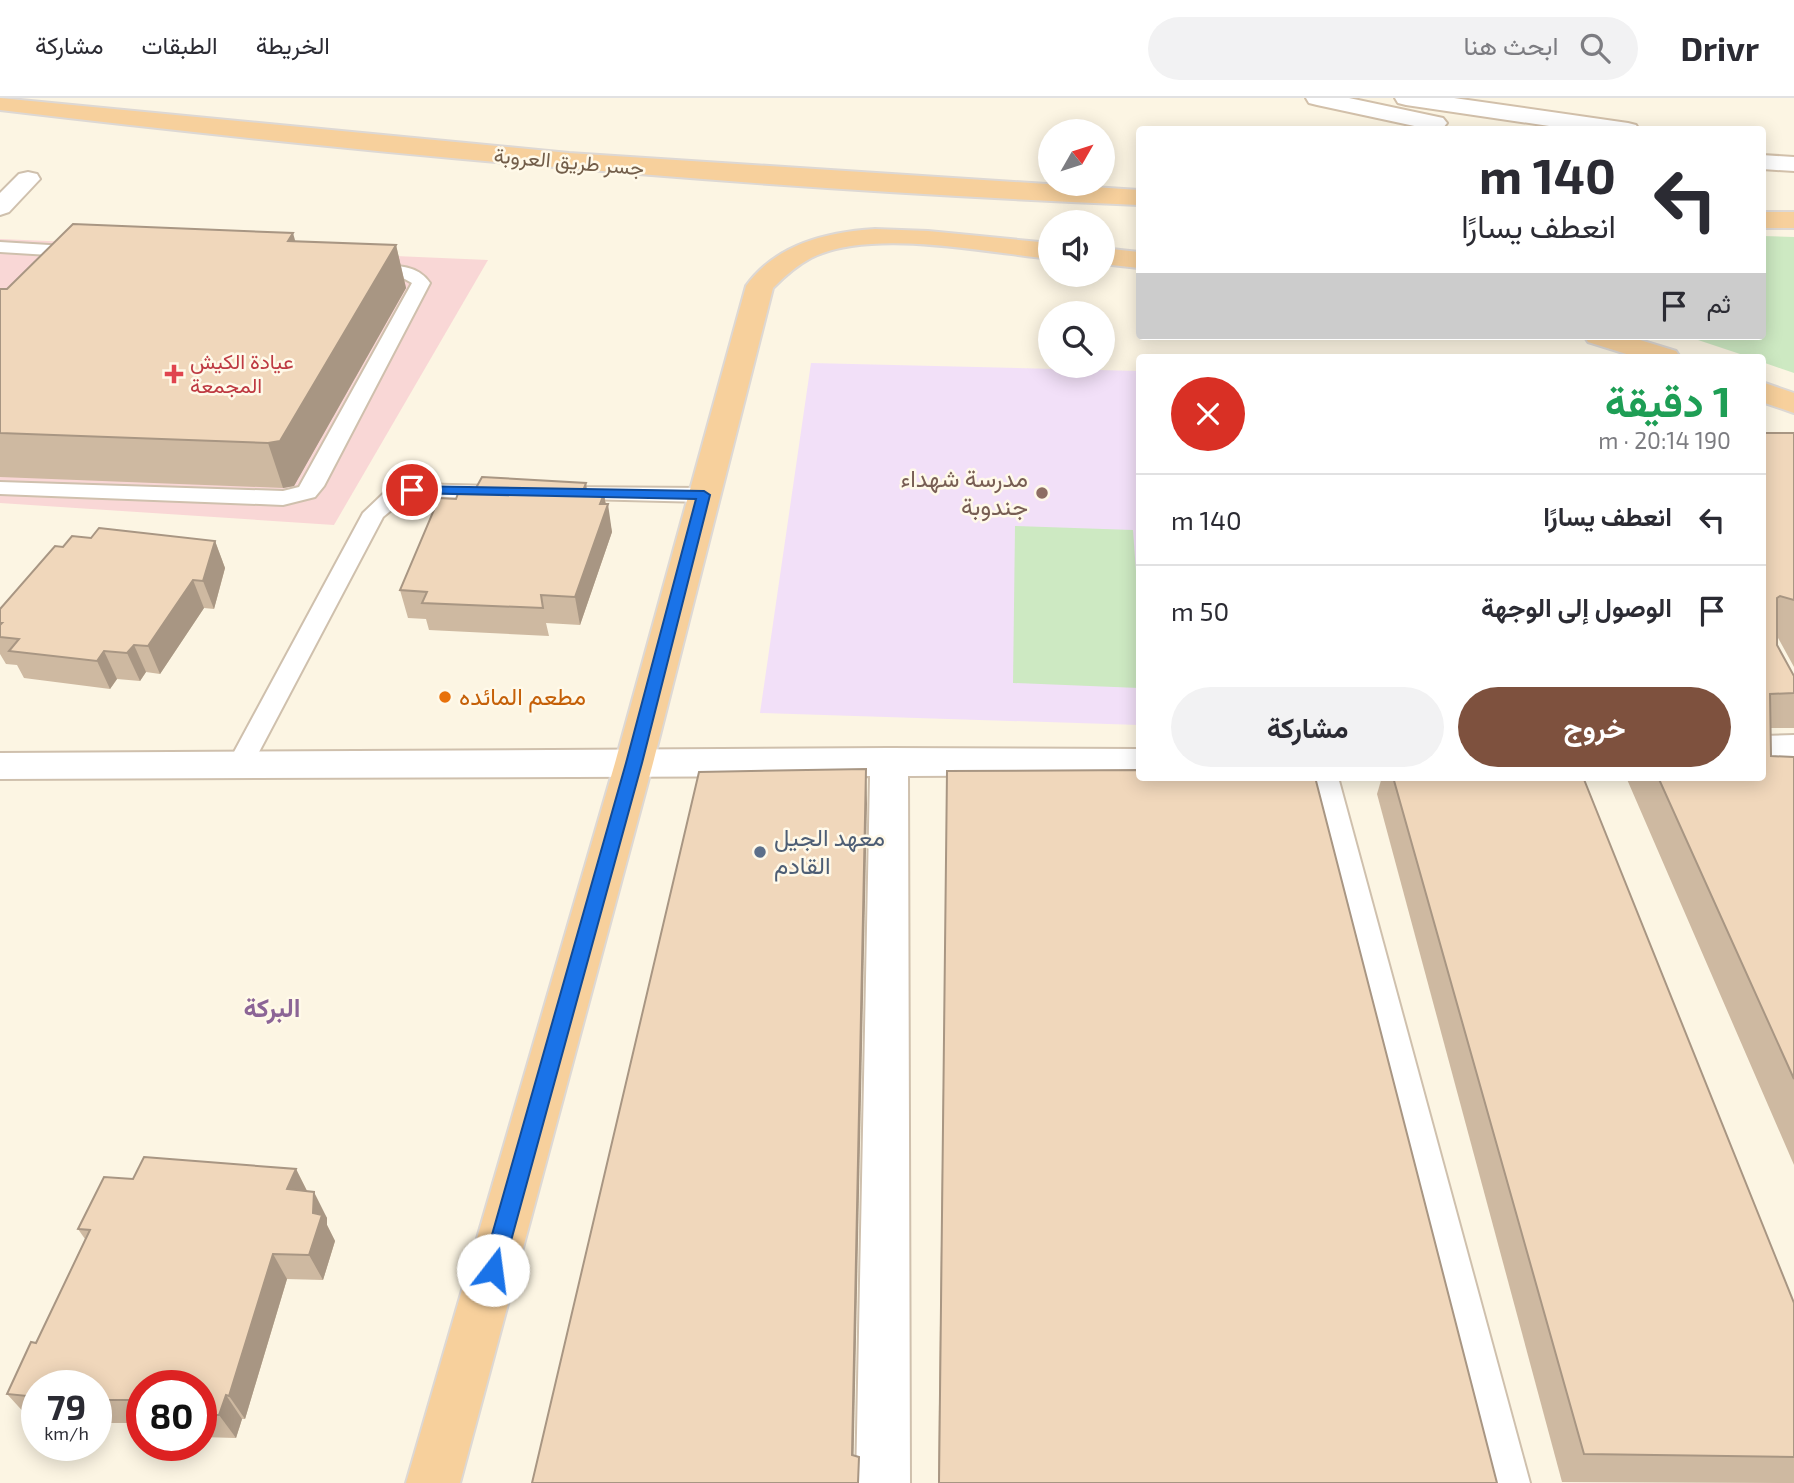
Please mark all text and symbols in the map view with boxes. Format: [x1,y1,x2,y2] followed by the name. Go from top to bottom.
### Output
[1148,17,1638,80] search box
[1680,28,1759,68] text: Drivr
[1463,29,1558,60] text: ابحث هنا
[1576,29,1614,67] icon: search
[35,30,103,59] text: مشاركة
[141,30,218,59] text: الطبقات
[256,30,330,59] text: الخريطة
[1038,119,1115,196] north arrow
[1038,119,1115,378] map controls
[493,141,645,182] street label: جسر طريق العروبة
[1479,145,1616,204] text: 140 m
[1640,154,1731,245] icon: left
[1461,206,1616,244] text: انعطف يسارًا
[1038,210,1115,287] button: sound
[1655,287,1693,325] icon: arrive
[1707,287,1731,318] text: ثم
[1038,301,1115,378] button: search
[190,348,294,398] place label: عيادة الكيش المجمعة
[164,364,184,384] marker: عيادة الكيش المجمعة
[1605,375,1731,425] text: 1 دقيقة
[1171,377,1245,451] button: close
[1598,426,1731,454] text: 190 m · 20:14
[382,460,442,520] pin
[900,463,1028,522] place label: مدرسة شهداء جندوبة
[393,471,431,509] icon: arrive
[1034,485,1050,501] marker: مدرسة شهداء جندوبة
[1543,500,1672,531] text: انعطف يسارًا
[1693,501,1731,539] icon: left
[1171,504,1242,535] text: 140 m
[1481,591,1672,622] text: الوصول إلى الوجهة
[1693,592,1731,630] icon: arrive
[1171,595,1229,626] text: 50 m
[459,681,586,713] place label: مطعم المائده
[1171,687,1444,767] button: مشاركة
[1458,687,1731,767] button: خروج
[437,689,453,705] marker: مطعم المائده
[774,822,885,882] place label: معهد الجيل القادم
[752,844,768,860] marker: معهد الجيل القادم
[243,991,301,1024] district label: البركة
[456,1233,530,1307] position arrow
[126,1370,217,1461] speed limit sign: 80
[47,1385,86,1427] text: 79
[44,1422,89,1444] text: km/h

